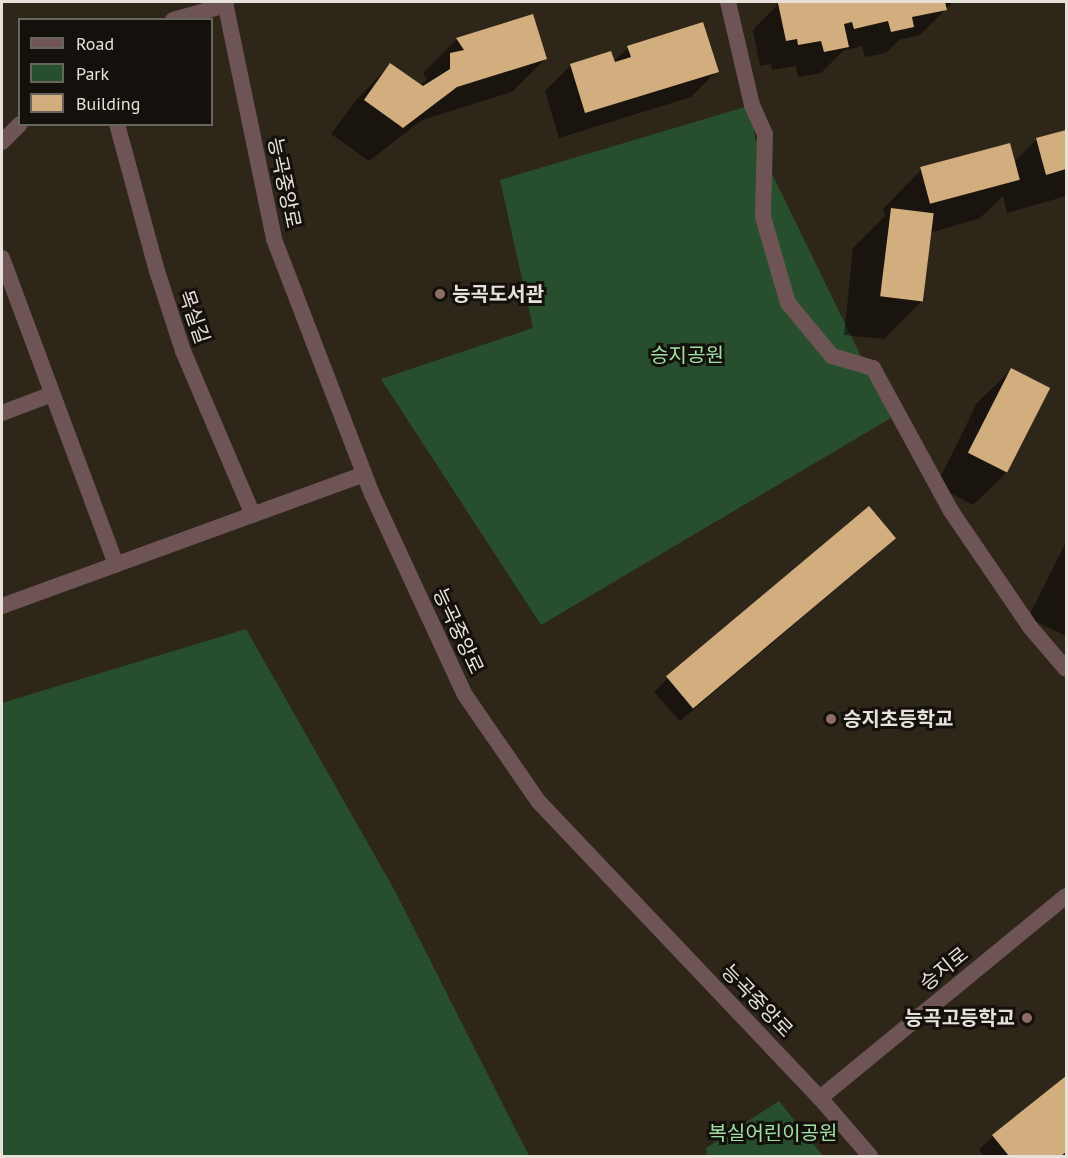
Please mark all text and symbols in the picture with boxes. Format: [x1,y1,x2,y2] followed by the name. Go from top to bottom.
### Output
[18,18,213,126] legend
[76,32,114,55] text: Road
[76,62,109,85] text: Park
[76,92,140,115] text: Building
[263,136,305,230] street label: 능곡중앙로
[452,282,544,306] place label: 능곡도서관
[174,287,214,347] street label: 목실길
[433,287,447,301] marker: 능곡도서관
[650,343,724,367] park label: 승지공원
[428,584,488,678] street label: 능곡중앙로
[843,707,953,731] place label: 승지초등학교
[824,712,838,726] marker: 승지초등학교
[915,942,973,996] street label: 승지로
[716,960,798,1042] street label: 능곡중앙로
[905,1006,1015,1030] place label: 능곡고등학교
[1020,1011,1034,1025] marker: 능곡고등학교
[709,1121,837,1145] park label: 복실어린이공원

